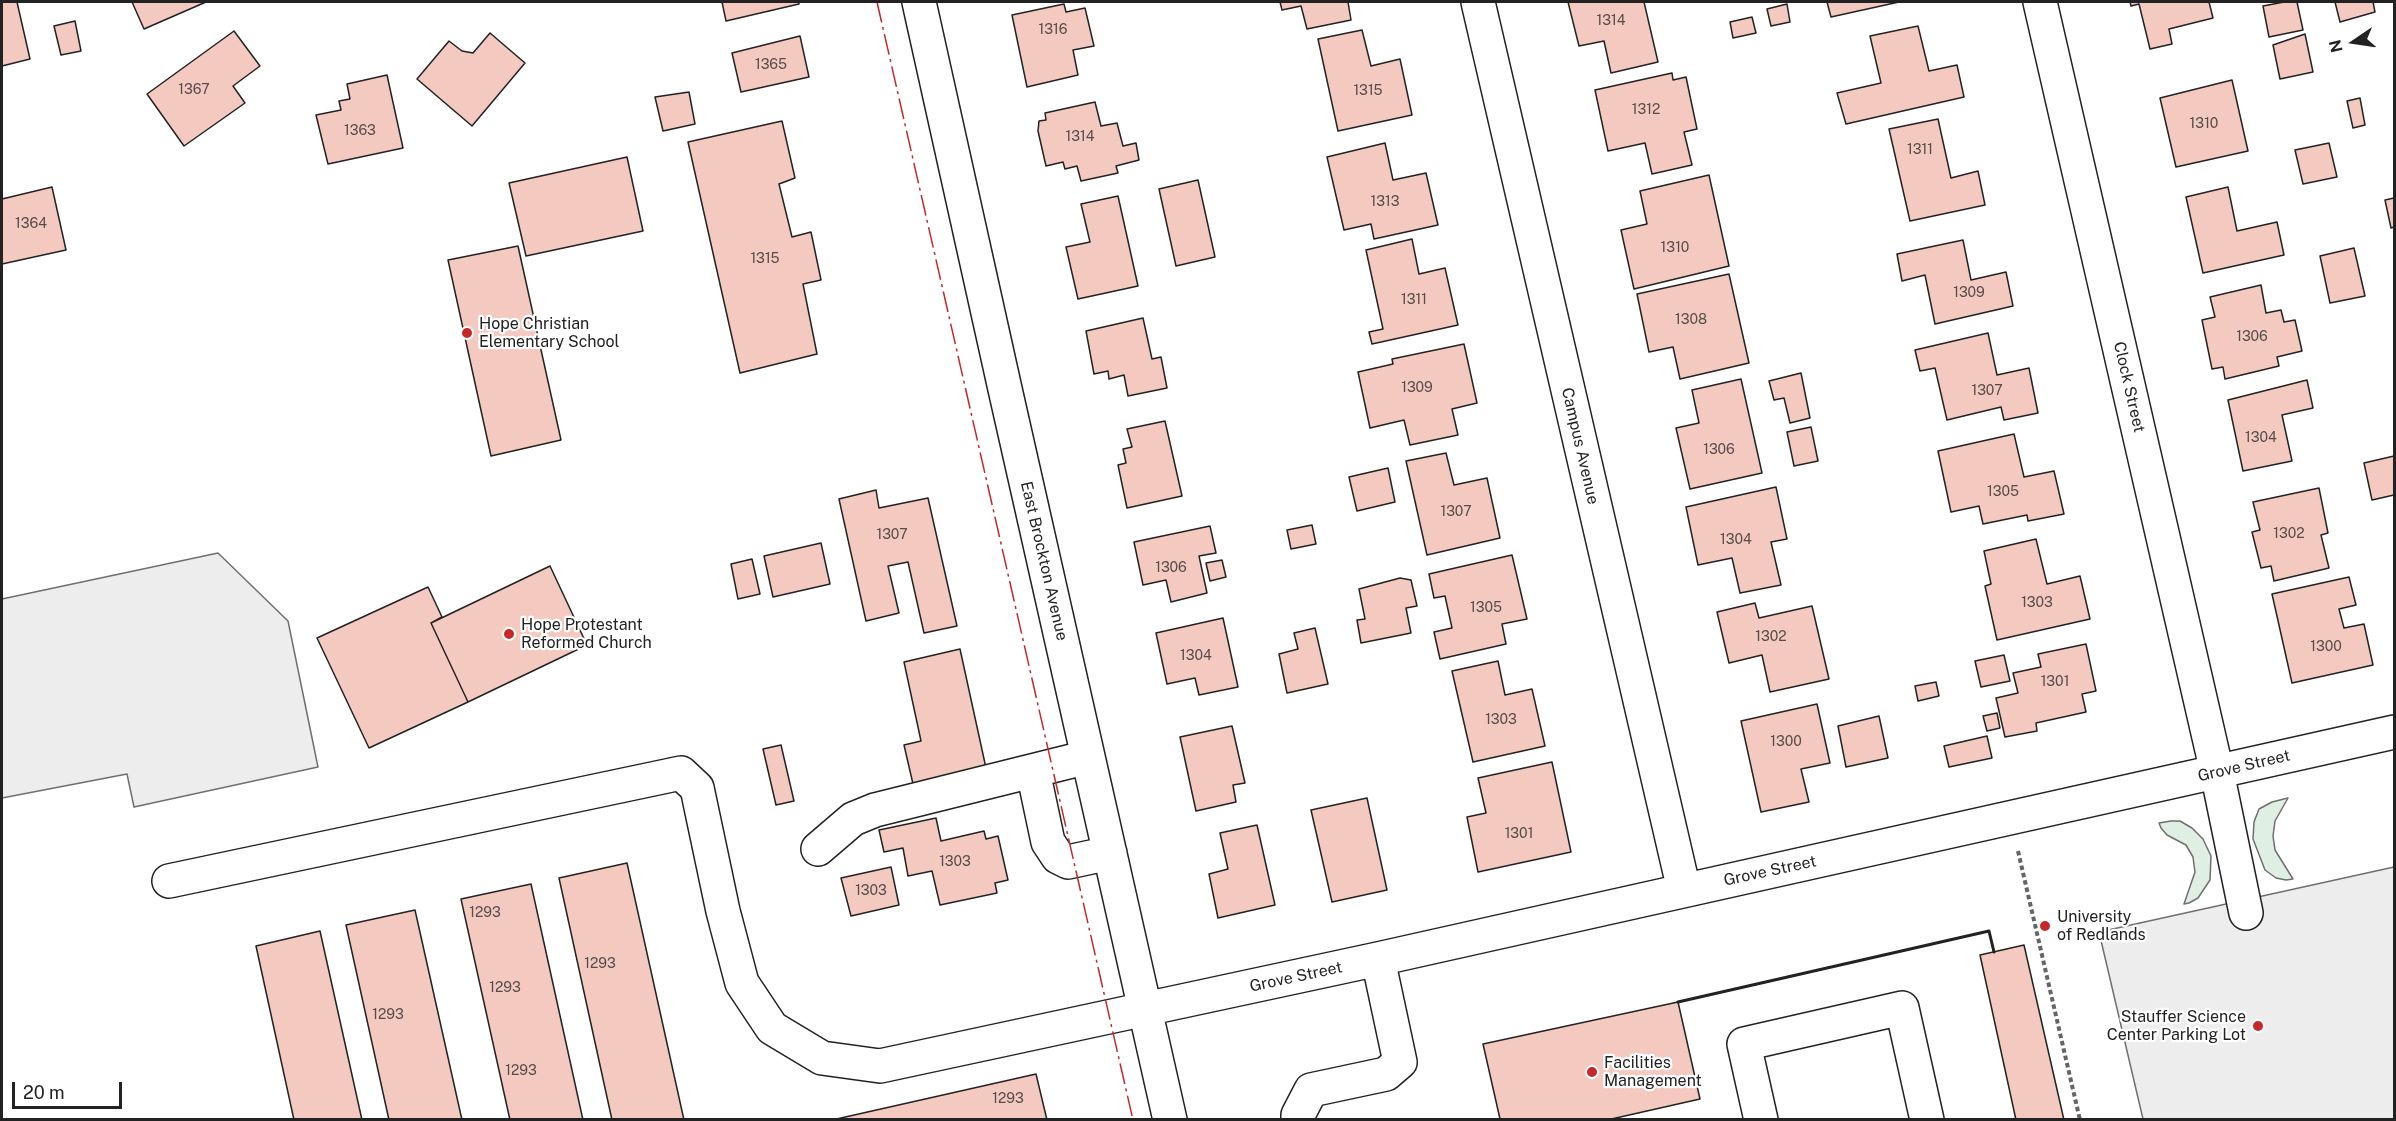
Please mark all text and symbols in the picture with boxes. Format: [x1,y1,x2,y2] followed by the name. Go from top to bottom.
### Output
[2324,12,2384,72] north arrow
[1596,13,1626,29] house number: 1314
[1039,22,1067,38] house number: 1316
[2325,38,2347,54] text: N
[755,57,787,73] house number: 1365
[178,82,210,98] house number: 1367
[1353,83,1383,99] house number: 1315
[1632,102,1660,118] house number: 1312
[2190,116,2218,132] house number: 1310
[344,123,376,139] house number: 1363
[1065,129,1095,145] house number: 1314
[1907,142,1933,158] house number: 1311
[1370,194,1400,210] house number: 1313
[15,216,47,232] house number: 1364
[1661,240,1689,256] house number: 1310
[750,251,780,267] house number: 1315
[1953,285,1985,301] house number: 1309
[1401,292,1427,308] house number: 1311
[1675,312,1707,328] house number: 1308
[479,314,619,352] place label: Hope Christian Elementary School
[460,326,474,340] marker: Hope Christian Elementary School
[2236,329,2268,345] house number: 1306
[2109,340,2149,434] street label: Clock Street
[1401,380,1433,396] house number: 1309
[1971,383,2003,399] house number: 1307
[1557,386,1603,506] street label: Campus Avenue
[2245,430,2277,446] house number: 1304
[1703,442,1735,458] house number: 1306
[1016,479,1072,643] street label: East Brockton Avenue
[1987,484,2019,500] house number: 1305
[1440,504,1472,520] house number: 1307
[2273,526,2305,542] house number: 1302
[876,527,908,543] house number: 1307
[1720,532,1752,548] house number: 1304
[1155,560,1187,576] house number: 1306
[2021,595,2053,611] house number: 1303
[1470,600,1502,616] house number: 1305
[521,615,652,653] place label: Hope Protestant Reformed Church
[502,627,516,641] marker: Hope Protestant Reformed Church
[1755,629,1787,645] house number: 1302
[2310,639,2342,655] house number: 1300
[1180,648,1212,664] house number: 1304
[2041,674,2069,690] house number: 1301
[1485,712,1517,728] house number: 1303
[1770,734,1802,750] house number: 1300
[2196,746,2292,786] street label: Grove Street
[1505,826,1533,842] house number: 1301
[1722,852,1818,890] street label: Grove Street
[939,854,971,870] house number: 1303
[855,883,887,899] house number: 1303
[469,905,501,921] house number: 1293
[2057,907,2146,945] place label: University of Redlands
[2038,919,2052,933] marker: University of Redlands
[584,956,616,972] house number: 1293
[1248,958,1344,996] street label: Grove Street
[489,980,521,996] house number: 1293
[372,1007,404,1023] house number: 1293
[2107,1007,2246,1045] place label: Stauffer Science Center Parking Lot
[2251,1019,2265,1033] marker: Stauffer Science Center Parking Lot
[1604,1053,1702,1091] place label: Facilities Management
[505,1063,537,1079] house number: 1293
[1585,1065,1599,1079] marker: Facilities Management
[15,1070,124,1108] scale bar
[23,1082,65,1103] text: 20 m
[992,1091,1024,1107] house number: 1293

